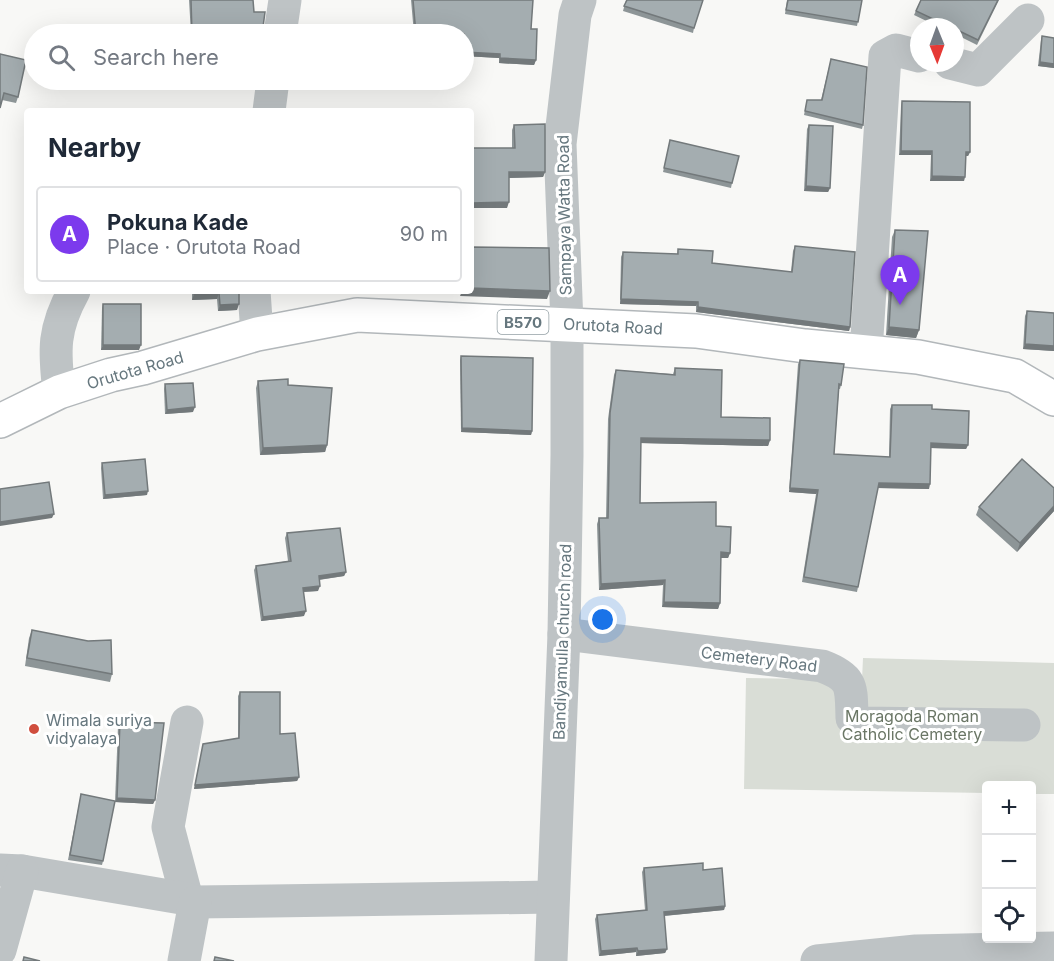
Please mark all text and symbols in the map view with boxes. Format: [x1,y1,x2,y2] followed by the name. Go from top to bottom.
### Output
[910,18,964,72] north arrow
[24,24,474,90] search box
[45,41,78,74] icon: search
[93,44,219,70] text: Search here
[48,132,141,163] text: Nearby
[553,135,575,295] street label: Sampaya Watta Road
[107,209,248,235] text: Pokuna Kade
[62,222,77,246] text: A
[400,222,448,246] text: 90 m
[107,235,301,259] text: Place · Orutota Road
[880,256,920,305] pin: A
[498,310,548,334] road number: B570
[563,313,663,339] street label: Orutota Road
[84,347,186,393] street label: Orutota Road
[549,544,575,740] street label: Bandiyamulla church road
[588,605,617,634] your location
[700,642,818,676] street label: Cemetery Road
[842,706,982,744] park label: Moragoda Roman Catholic Cemetery
[46,710,152,748] place label: Wimala suriya vidyalaya
[27,722,41,736] marker: Wimala suriya vidyalaya
[982,781,1036,943] map controls
[982,781,1036,835] button: +
[982,835,1036,889] button: −
[982,889,1036,943] button: locate

